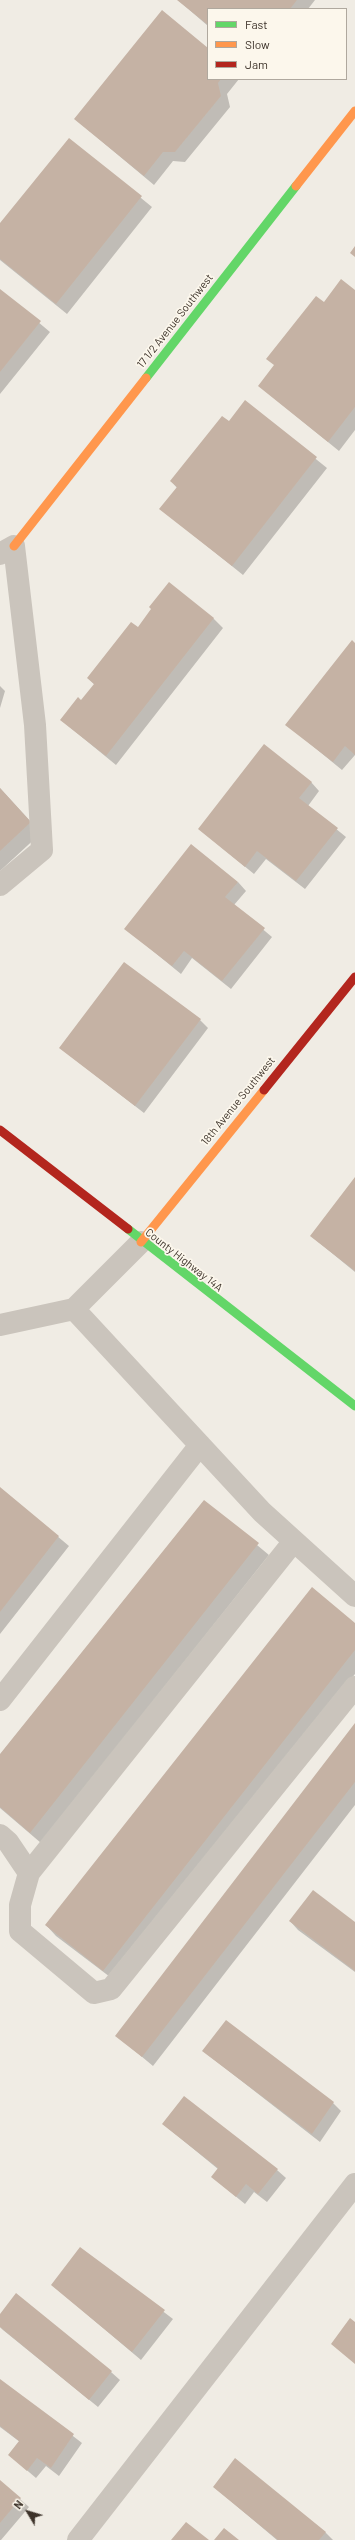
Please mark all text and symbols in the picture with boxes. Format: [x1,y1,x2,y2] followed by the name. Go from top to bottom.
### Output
[207,8,347,80] legend
[245,17,268,31] text: Fast
[245,37,270,51] text: Slow
[245,57,268,71] text: Jam
[134,271,216,371] street label: 17 1/2 Avenue Southwest
[198,1054,278,1148] street label: 18th Avenue Southwest
[143,1226,225,1294] street label: County Highway 14A
[8,2492,48,2532] north arrow
[11,2497,26,2511] text: N

